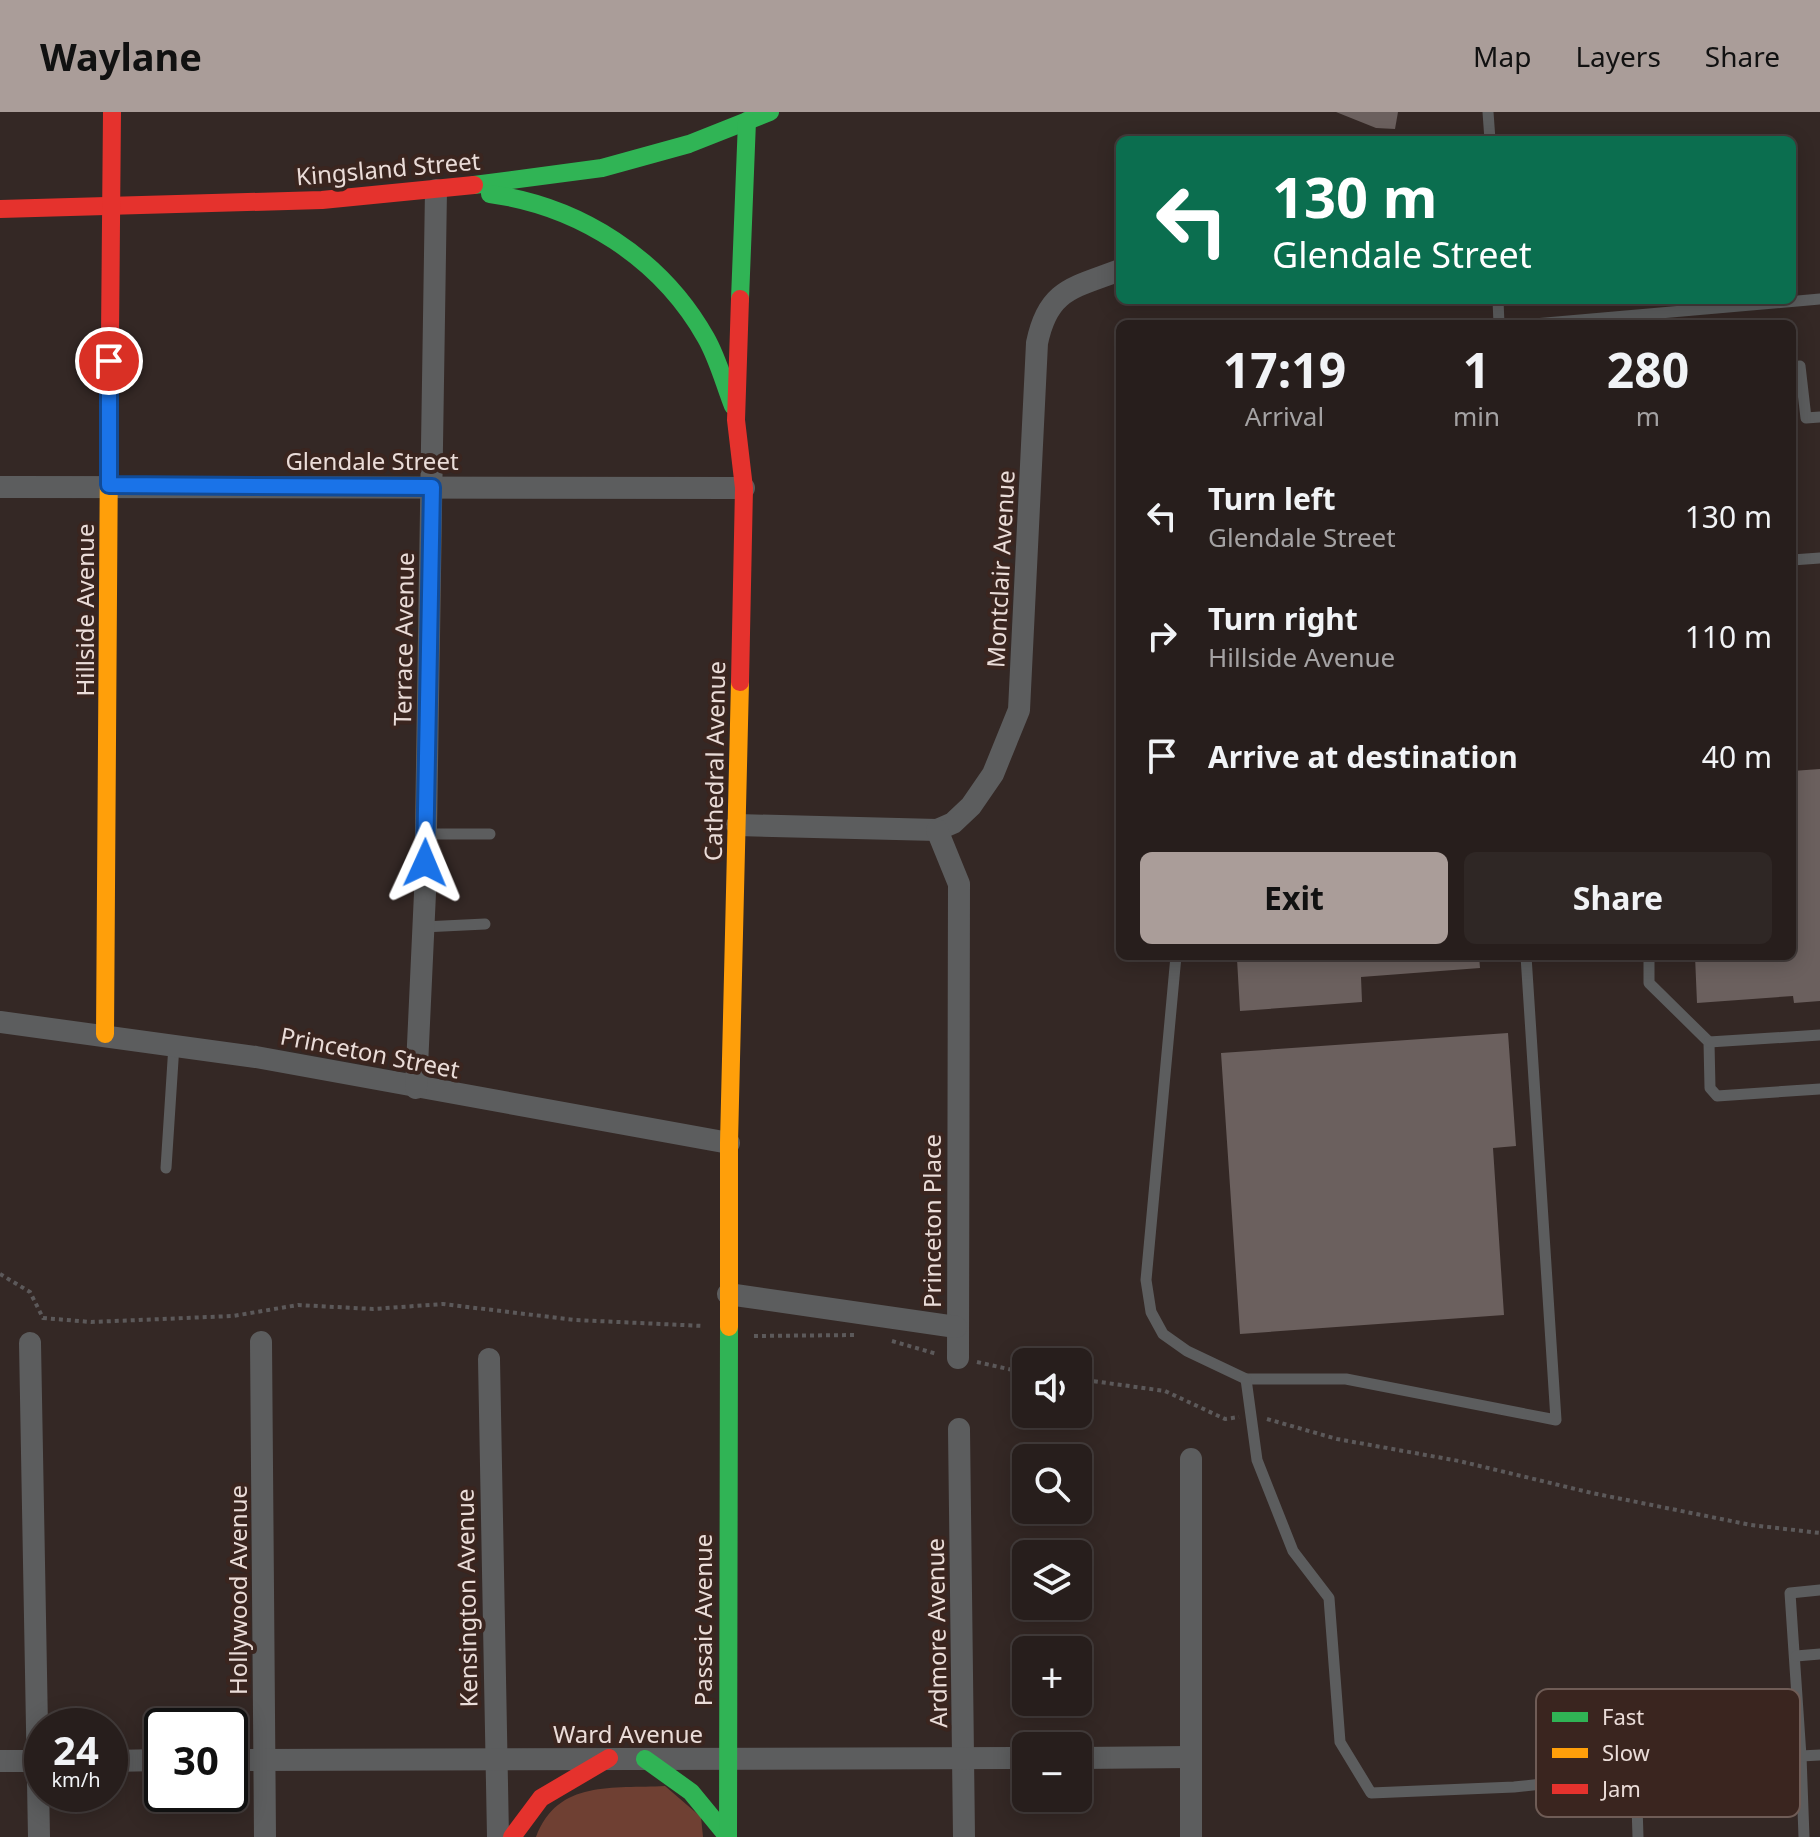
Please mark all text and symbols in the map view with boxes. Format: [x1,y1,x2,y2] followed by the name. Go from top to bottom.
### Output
[40,30,202,82] text: Waylane
[1473,37,1531,75] text: Map
[1575,37,1661,75] text: Layers
[1705,37,1780,75] text: Share
[295,143,482,192] street label: Kingsland Street
[1272,158,1437,234] text: 130 m
[1140,168,1244,272] icon: left
[1272,230,1532,279] text: Glendale Street
[75,327,143,395] pin
[1223,337,1346,402] text: 17:19
[1463,337,1490,402] text: 1
[1607,337,1689,402] text: 280
[87,339,131,383] icon: arrive
[1245,398,1324,434] text: Arrival
[1453,398,1500,434] text: min
[1636,398,1660,434] text: m
[285,444,459,477] street label: Glendale Street
[978,469,1022,669] street label: Montclair Avenue
[1208,478,1336,519] text: Turn left
[1140,494,1184,538] icon: left
[1685,496,1772,537] text: 130 m
[1208,519,1396,555] text: Glendale Street
[68,524,101,696] street label: Hillside Avenue
[385,552,421,726] street label: Terrace Avenue
[1208,598,1358,639] text: Turn right
[1140,614,1184,658] icon: right
[1685,616,1772,657] text: 110 m
[1208,639,1395,675] text: Hillside Avenue
[696,661,732,861] street label: Cathedral Avenue
[1140,734,1184,778] icon: arrive
[1208,736,1518,777] text: Arrive at destination
[1702,736,1772,777] text: 40 m
[383,821,467,905] position arrow
[1140,852,1448,944] button: Exit
[1464,852,1772,944] button: Share
[278,1018,463,1086] street label: Princeton Street
[915,1134,948,1308] street label: Princeton Place
[1012,1348,1092,1812] map controls
[1012,1348,1092,1428] button: sound
[1012,1444,1092,1524] button: search
[221,1485,254,1695] street label: Hollywood Avenue
[448,1488,484,1708] street label: Kensington Avenue
[686,1534,719,1706] street label: Passaic Avenue
[918,1538,954,1728] street label: Ardmore Avenue
[1012,1540,1092,1620] button: layers
[1012,1636,1092,1716] button: +
[1536,1689,1800,1817] legend
[1602,1701,1644,1731] text: Fast
[144,1708,248,1812] speed limit sign: 30
[553,1717,703,1750] street label: Ward Avenue
[53,1722,99,1777] text: 24
[1012,1732,1092,1812] button: −
[1602,1737,1651,1767] text: Slow
[51,1766,101,1793] text: km/h
[1600,1773,1641,1803] text: Jam

